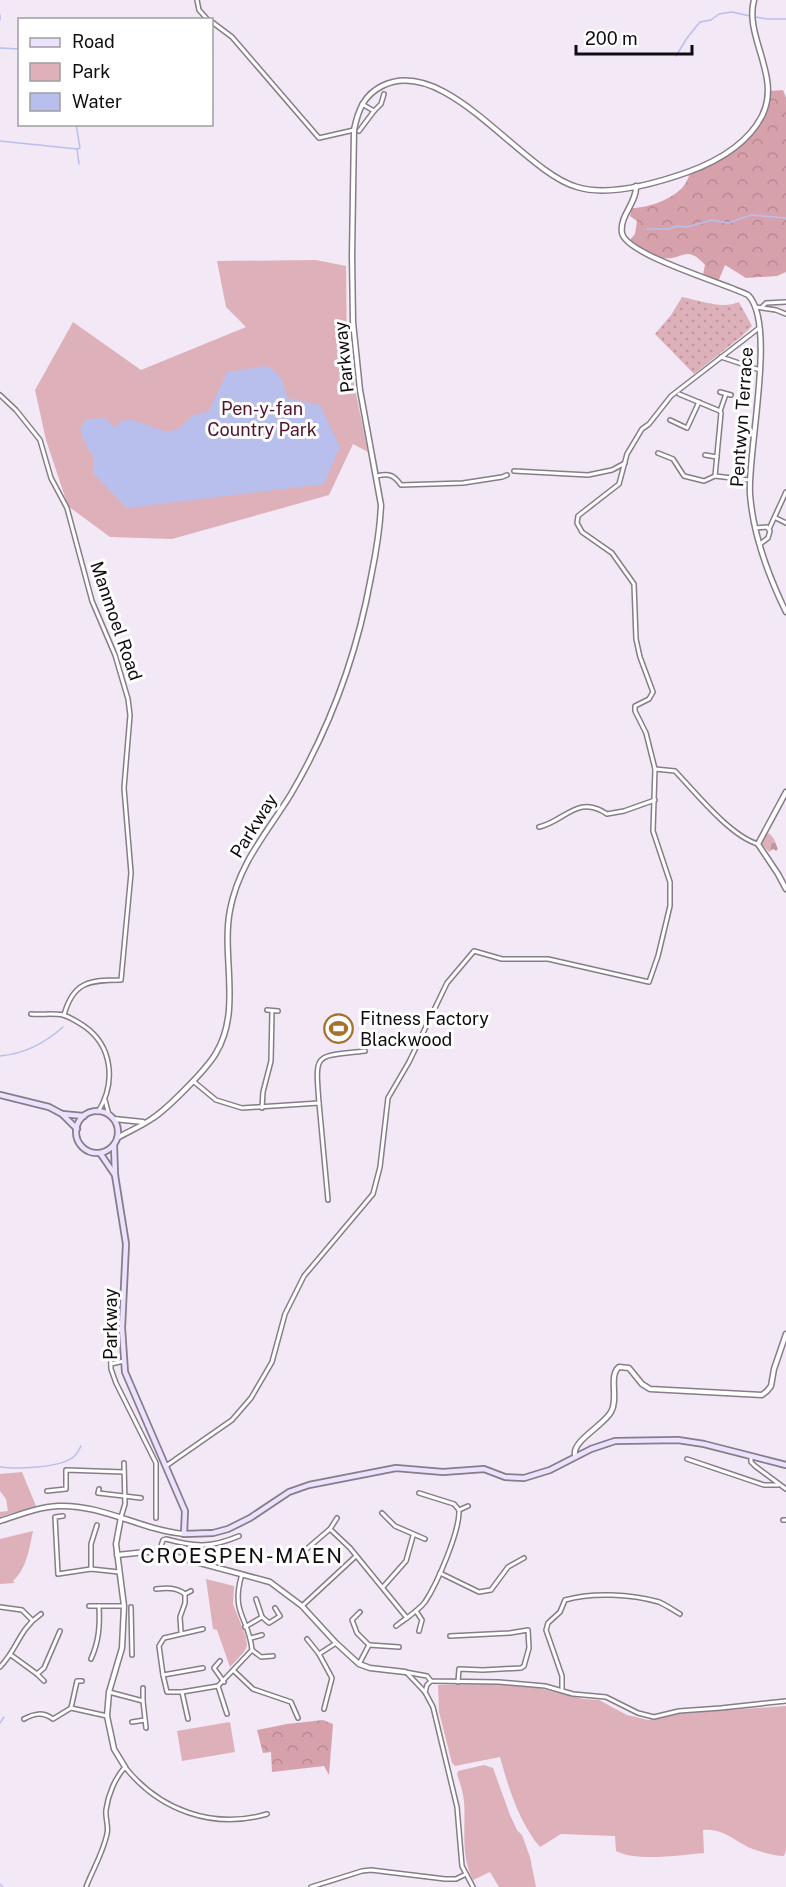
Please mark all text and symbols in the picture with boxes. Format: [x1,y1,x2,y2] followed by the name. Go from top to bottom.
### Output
[18,18,213,126] legend
[576,18,692,56] scale bar
[585,28,638,49] text: 200 m
[72,31,115,52] text: Road
[72,61,110,82] text: Park
[72,91,122,112] text: Water
[329,320,358,394] street label: Parkway
[726,346,757,488] street label: Pentwyn Terrace
[207,398,317,440] park label: Pen-y-fan Country Park
[86,559,147,683] street label: Manmoel Road
[226,789,282,862] street label: Parkway
[360,1008,489,1050] place label: Fitness Factory Blackwood
[323,1013,355,1045] sports icon: Fitness Factory Blackwood
[100,1288,121,1360] street label: Parkway
[140,1543,344,1568] district label: CROESPEN-MAEN

